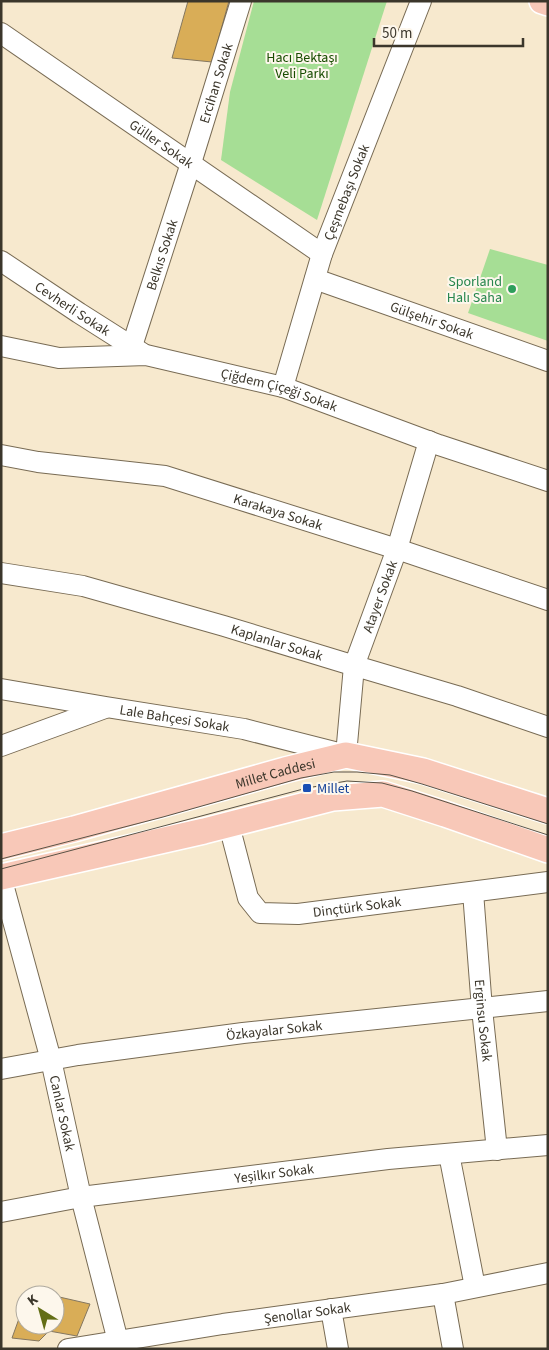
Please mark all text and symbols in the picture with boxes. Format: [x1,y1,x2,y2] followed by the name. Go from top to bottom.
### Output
[374,15,523,47] scale bar
[382,23,412,44] text: 50 m
[195,41,238,126] street label: Ercihan Sokak
[266,48,338,84] park label: Hacı Bektaşı Veli Parkı
[125,115,197,174] street label: Güller Sokak
[319,141,375,244] street label: Çeşmebaşı Sokak
[142,217,183,293] street label: Belkıs Sokak
[447,272,502,308] place label: Sporland Halı Saha
[30,277,114,341] street label: Cevherli Sokak
[506,283,518,295] marker: Sporland Halı Saha
[387,297,476,345] street label: Gülşehir Sokak
[219,364,340,417] street label: Çiğdem Çiçeği Sokak
[231,489,325,536] street label: Karakaya Sokak
[358,558,403,636] street label: Atayer Sokak
[228,620,325,667] street label: Kaplanlar Sokak
[118,700,231,738] street label: Lale Bahçesi Sokak
[233,754,317,794] street label: Millet Caddesi
[317,779,350,799] place label: Millet
[301,782,313,794] marker: Millet
[312,892,402,923] street label: Dinçtürk Sokak
[469,979,497,1063] street label: Erginsu Sokak
[225,1016,323,1046] street label: Özkayalar Sokak
[44,1074,80,1153] street label: Canlar Sokak
[232,1159,315,1189] street label: Yeşilkır Sokak
[15,1285,65,1335] north arrow
[23,1290,43,1311] text: K
[263,1298,352,1329] street label: Şenollar Sokak

